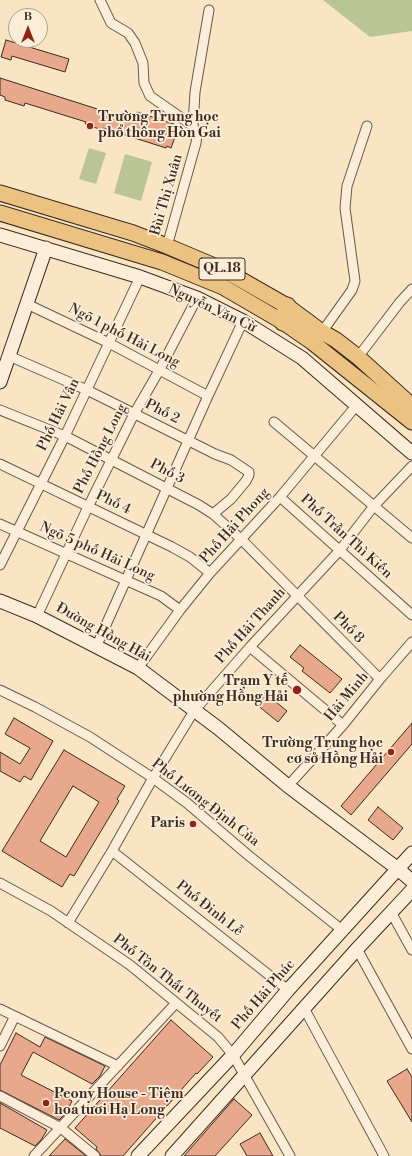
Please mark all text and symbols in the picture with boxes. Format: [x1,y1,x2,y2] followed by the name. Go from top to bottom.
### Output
[8,8,48,48] north arrow
[24,10,32,24] text: B
[98,110,221,142] place label: Trường Trung học phổ thông Hòn Gai
[85,121,95,131] marker: Trường Trung học phổ thông Hòn Gai
[147,153,187,237] street label: Bùi Thị Xuân
[199,258,245,280] road number: QL.18
[165,281,259,337] street label: Nguyễn Văn Cừ
[65,301,183,371] street label: Ngõ 1 phố Hải Long
[34,376,84,454] street label: Phố Hải Vân
[142,396,182,428] street label: Phố 2
[71,401,131,497] street label: Phố Hồng Long
[147,456,187,488] street label: Phố 3
[197,485,273,567] street label: Phố Hải Phong
[93,487,133,519] street label: Phố 4
[297,491,395,583] street label: Phố Trần Thì Kiến
[37,519,157,585] street label: Ngõ 5 phố Hải Long
[213,585,289,667] street label: Phố Hải Thanh
[53,600,153,666] street label: Đường Hồng Hải
[329,609,367,647] street label: Phố 8
[321,669,373,725] street label: Hải Minh
[173,674,288,706] place label: Trạm Y tế phường Hồng Hải
[291,684,303,696] marker: Trạm Y tế phường Hồng Hải
[262,736,383,768] place label: Trường Trung học cơ sở Hồng Hải
[386,747,396,757] marker: Trường Trung học cơ sở Hồng Hải
[148,756,262,850] street label: Phố Lương Định Của
[150,816,185,832] place label: Paris
[188,819,198,829] marker: Paris
[172,878,246,940] street label: Phố Đinh Lễ
[109,931,225,1027] street label: Phố Tôn Thất Thuyết
[229,956,299,1034] street label: Phố Hải Phúc
[54,1087,183,1120] place label: Peony House - Tiệm hoa tươi Hạ Long
[41,1098,51,1108] marker: Peony House - Tiệm hoa tươi Hạ Long

